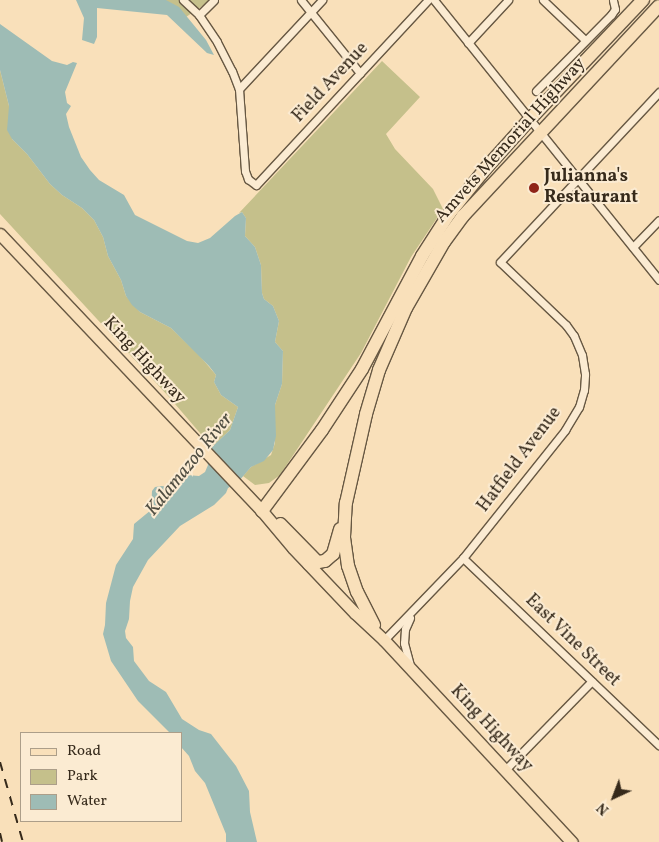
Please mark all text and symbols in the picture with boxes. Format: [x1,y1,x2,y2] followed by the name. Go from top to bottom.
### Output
[288,39,374,127] street label: Field Avenue
[431,54,591,228] street label: Amvets Memorial Highway
[544,167,638,210] place label: Julianna's Restaurant
[528,182,540,194] marker: Julianna's Restaurant
[98,313,190,409] street label: King Highway
[473,403,567,517] street label: Hatfield Avenue
[142,409,238,521] water label: Kalamazoo River
[520,590,624,692] street label: East Vine Street
[445,681,537,777] street label: King Highway
[20,732,182,822] legend
[67,741,101,762] text: Road
[67,766,98,787] text: Park
[589,772,639,822] north arrow
[67,791,107,812] text: Water
[593,798,614,819] text: N

